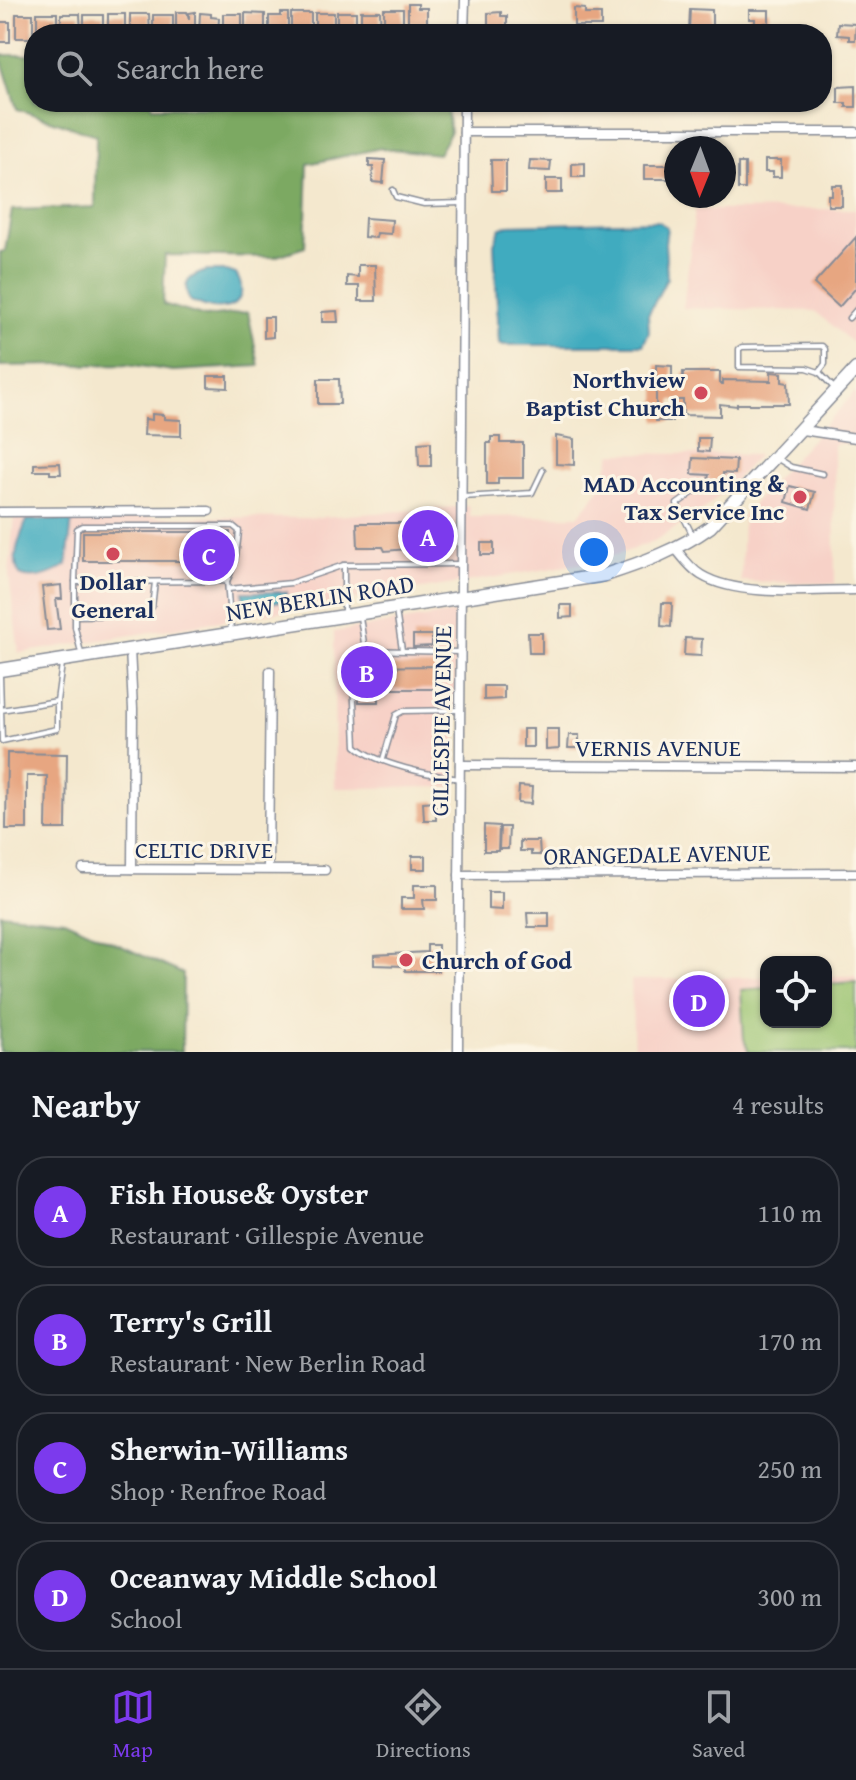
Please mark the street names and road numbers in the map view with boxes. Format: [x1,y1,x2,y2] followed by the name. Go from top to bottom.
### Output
[223,566,417,630] street label: NEW BERLIN ROAD
[422,625,460,817] street label: GILLESPIE AVENUE
[575,730,741,765] street label: VERNIS AVENUE
[135,832,273,867] street label: CELTIC DRIVE
[543,835,771,873] street label: ORANGEDALE AVENUE

